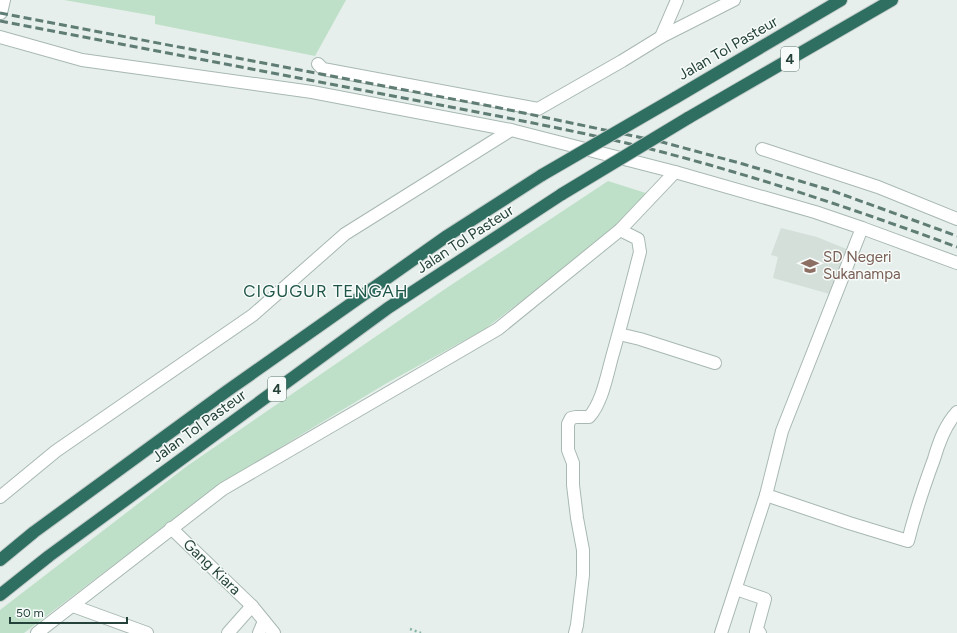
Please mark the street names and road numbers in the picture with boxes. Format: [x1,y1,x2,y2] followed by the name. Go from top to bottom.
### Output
[675,12,781,84] street label: Jalan Tol Pasteur
[781,47,799,71] road number: 4
[413,201,517,277] street label: Jalan Tol Pasteur
[268,377,286,401] road number: 4
[148,386,250,466] street label: Jalan Tol Pasteur
[180,535,244,599] street label: Gang Kiara

